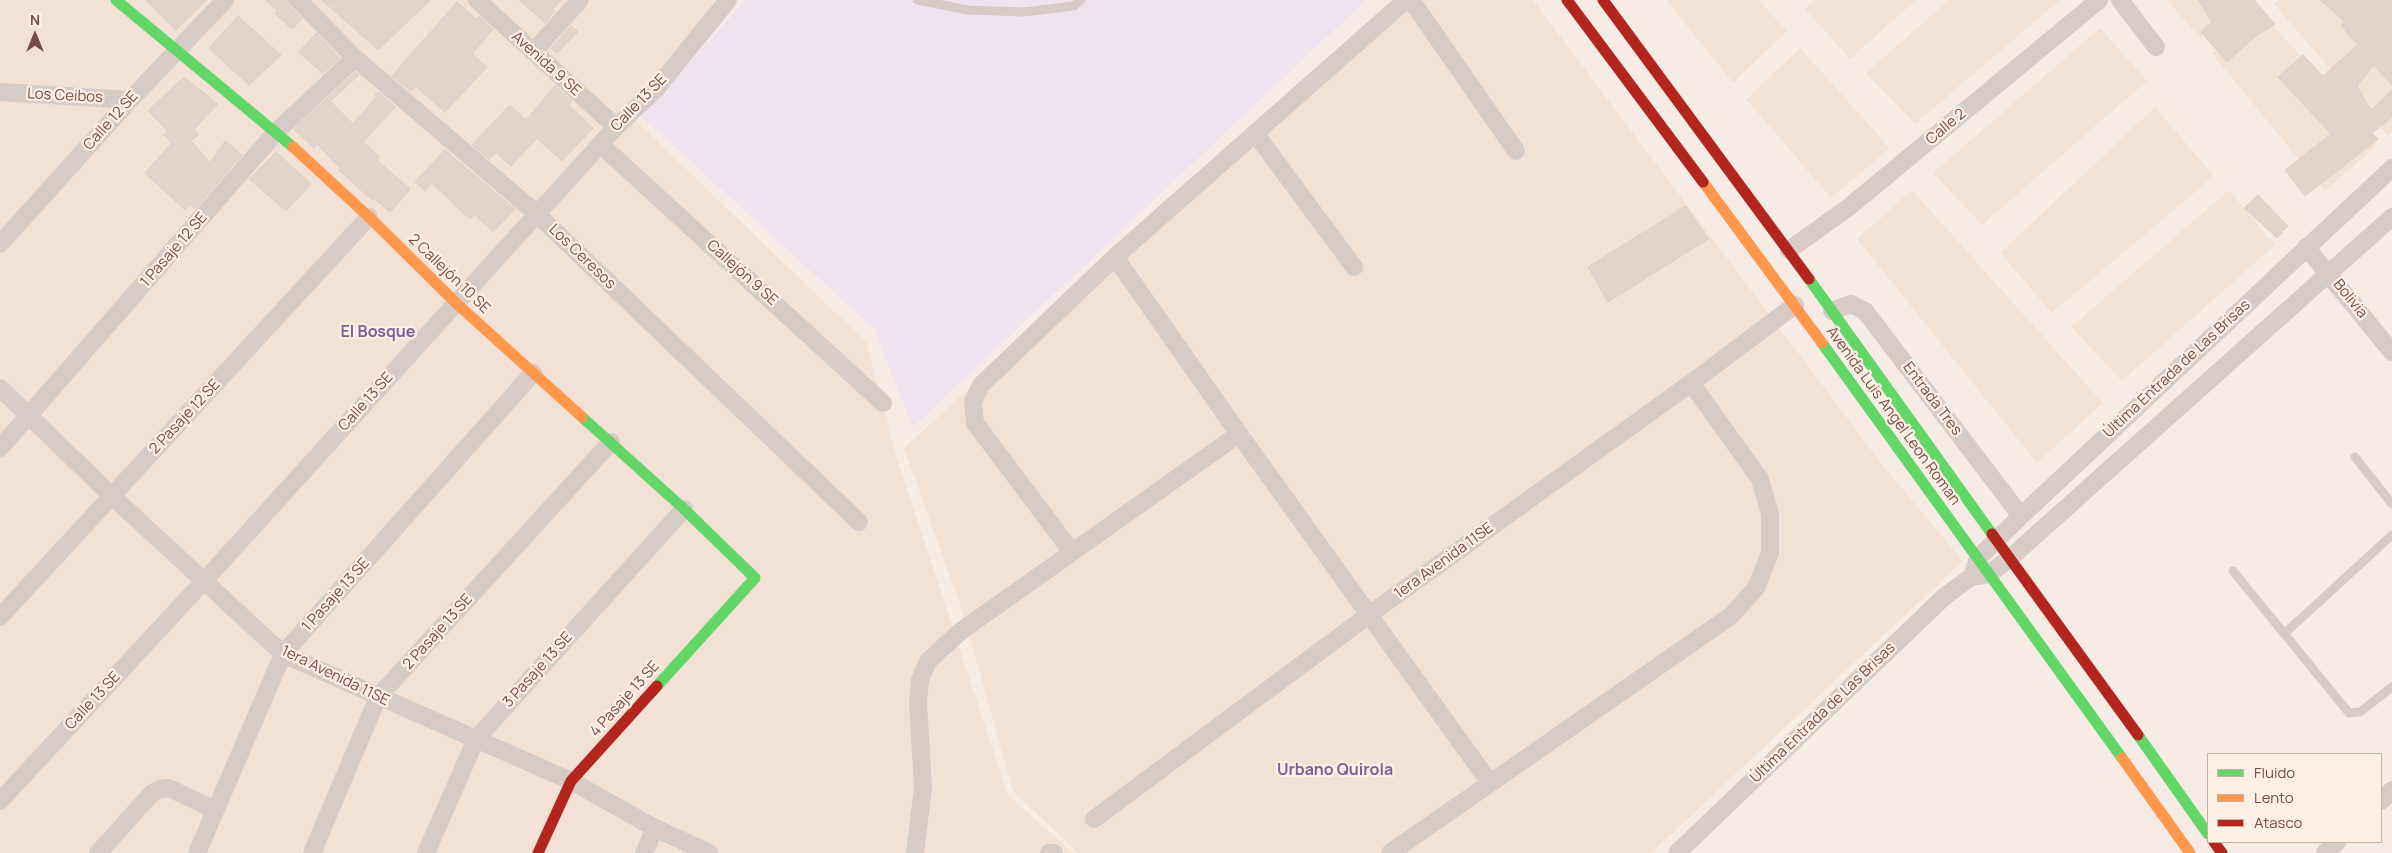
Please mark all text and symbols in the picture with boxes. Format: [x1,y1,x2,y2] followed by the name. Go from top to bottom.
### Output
[10,10,60,60] north arrow
[30,10,40,29] text: N
[507,28,585,100] street label: Avenida 9 SE
[607,71,671,135] street label: Calle 13 SE
[27,85,103,107] street label: Los Ceibos
[80,88,142,154] street label: Calle 12 SE
[1922,105,1970,149] street label: Calle 2
[137,209,211,291] street label: 1 Pasaje 12 SE
[545,221,619,293] street label: Los Ceresos
[404,230,494,318] street label: 2 Callejón 10 SE
[703,236,781,310] street label: Callejón 9 SE
[2329,276,2371,322] street label: Bolivia
[2100,296,2254,442] street label: Última Entrada de Las Brisas
[340,323,416,343] district label: El Bosque
[1822,323,1964,509] street label: Avenida Luis Angel Leon Roman
[1899,359,1965,439] street label: Entrada Tres
[335,369,397,435] street label: Calle 13 SE
[146,376,224,458] street label: 2 Pasaje 12 SE
[1391,519,1497,603] street label: 1era Avenida 11SE
[298,555,374,635] street label: 1 Pasaje 13 SE
[399,591,477,673] street label: 2 Pasaje 13 SE
[500,629,576,711] street label: 3 Pasaje 13 SE
[1747,639,1899,787] street label: Última Entrada de Las Brisas
[278,642,392,710] street label: 1era Avenida 11SE
[586,657,664,741] street label: 4 Pasaje 13 SE
[62,668,124,734] street label: Calle 13 SE
[2207,753,2382,843] legend
[1277,761,1393,781] district label: Urbano Quirola
[2254,762,2295,783] text: Fluido
[2254,787,2294,808] text: Lento
[2254,812,2302,833] text: Atasco

